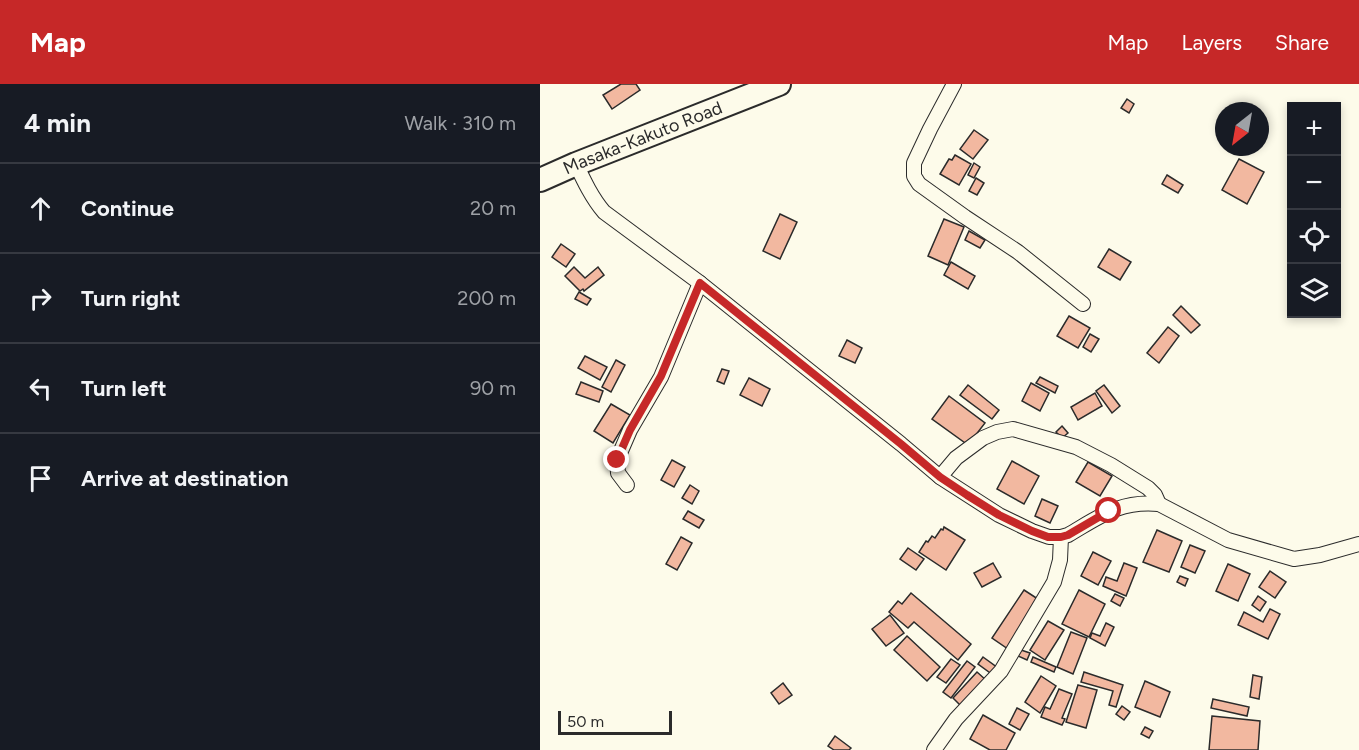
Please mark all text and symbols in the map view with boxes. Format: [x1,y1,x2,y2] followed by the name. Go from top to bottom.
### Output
[30,25,86,59] text: Map
[1108,30,1148,55] text: Map
[1181,30,1242,55] text: Layers
[1275,30,1329,55] text: Share
[560,96,725,179] street label: Masaka-Kakuto Road
[1215,102,1269,156] north arrow
[1287,102,1341,318] map controls
[1287,102,1341,156] button: +
[24,107,91,139] text: 4 min
[404,111,516,135] text: Walk · 310 m
[1287,156,1341,210] button: −
[24,192,57,225] icon: ahead
[81,195,174,222] text: Continue
[470,196,516,220] text: 20 m
[1287,210,1341,264] button: locate
[1287,264,1341,318] button: layers
[24,282,57,315] icon: right
[81,285,180,312] text: Turn right
[457,286,516,310] text: 200 m
[24,372,57,405] icon: left
[81,375,167,402] text: Turn left
[470,376,516,400] text: 90 m
[603,446,629,472] route end
[24,462,57,495] icon: arrive
[81,465,289,492] text: Arrive at destination
[1095,497,1121,523] route start
[558,708,672,736] scale bar
[567,712,604,731] text: 50 m

